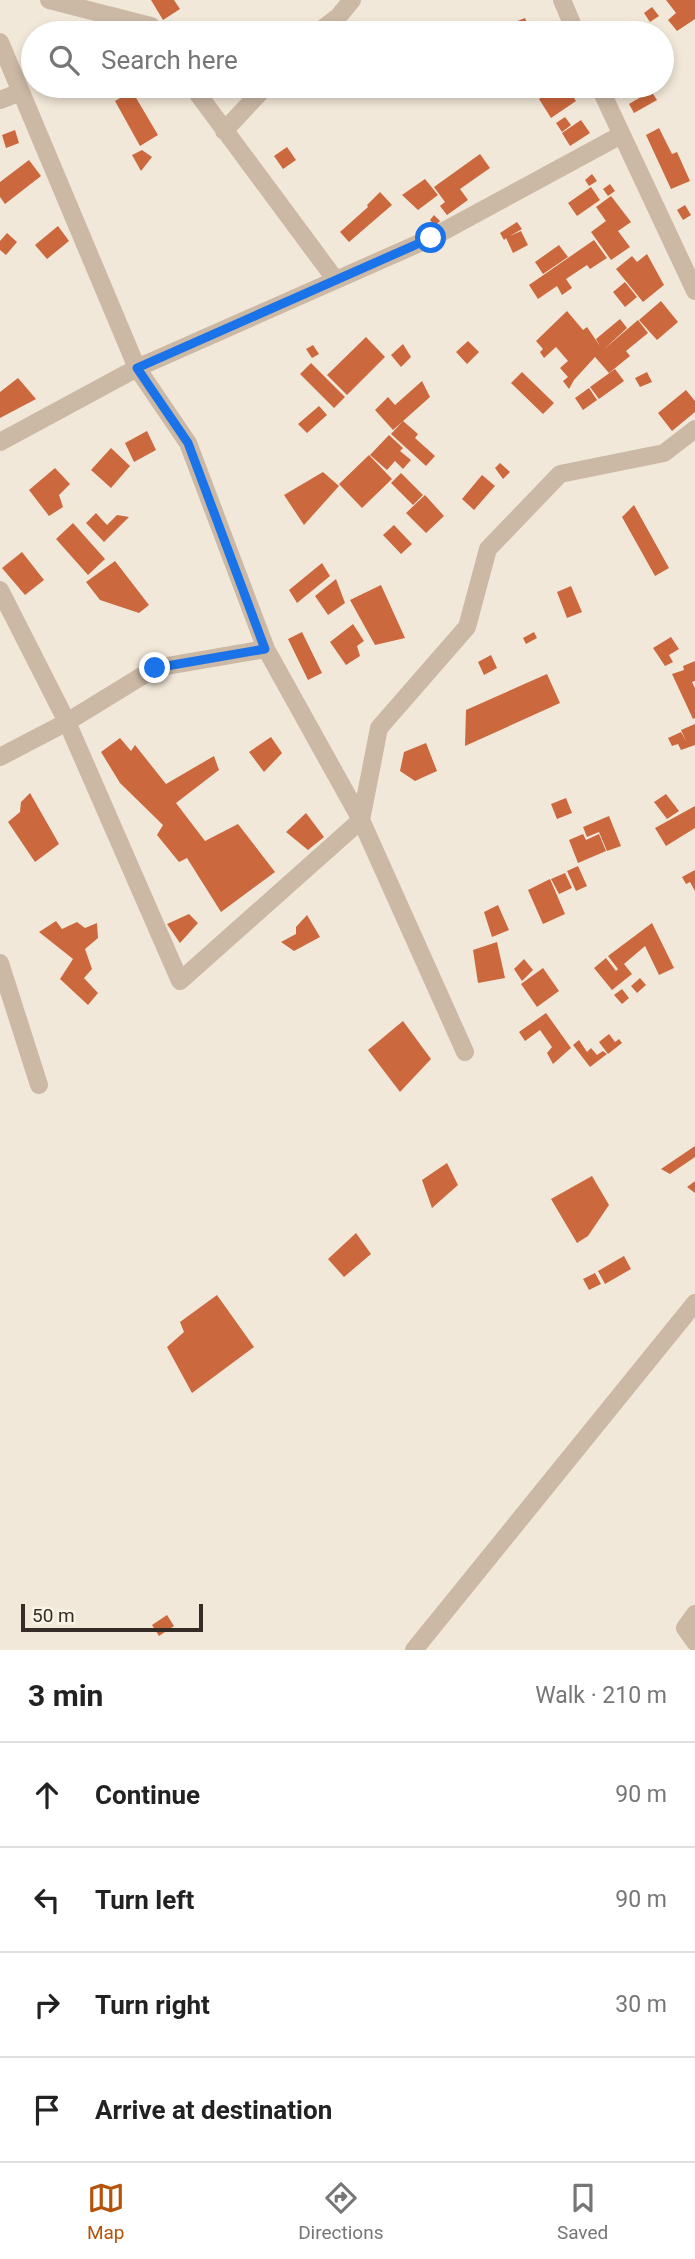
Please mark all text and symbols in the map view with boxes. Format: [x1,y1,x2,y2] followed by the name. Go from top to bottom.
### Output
[21,21,674,98] search box
[45,41,83,79] icon: search
[101,45,238,75] text: Search here
[415,222,446,253] route start
[139,652,170,683] route end
[21,1601,203,1633] scale bar
[32,1604,75,1627] text: 50 m
[28,1678,103,1713] text: 3 min
[535,1682,667,1709] text: Walk · 210 m
[28,1776,66,1814] icon: ahead
[95,1780,200,1810] text: Continue
[615,1781,667,1808] text: 90 m
[28,1881,66,1919] icon: left
[95,1885,194,1915] text: Turn left
[615,1886,667,1913] text: 90 m
[28,1986,66,2024] icon: right
[95,1990,210,2020] text: Turn right
[615,1991,667,2018] text: 30 m
[28,2091,66,2129] icon: arrive
[95,2095,332,2125] text: Arrive at destination
[87,2179,125,2244] tab: Map
[298,2179,383,2244] tab: Directions
[557,2179,608,2244] tab: Saved

